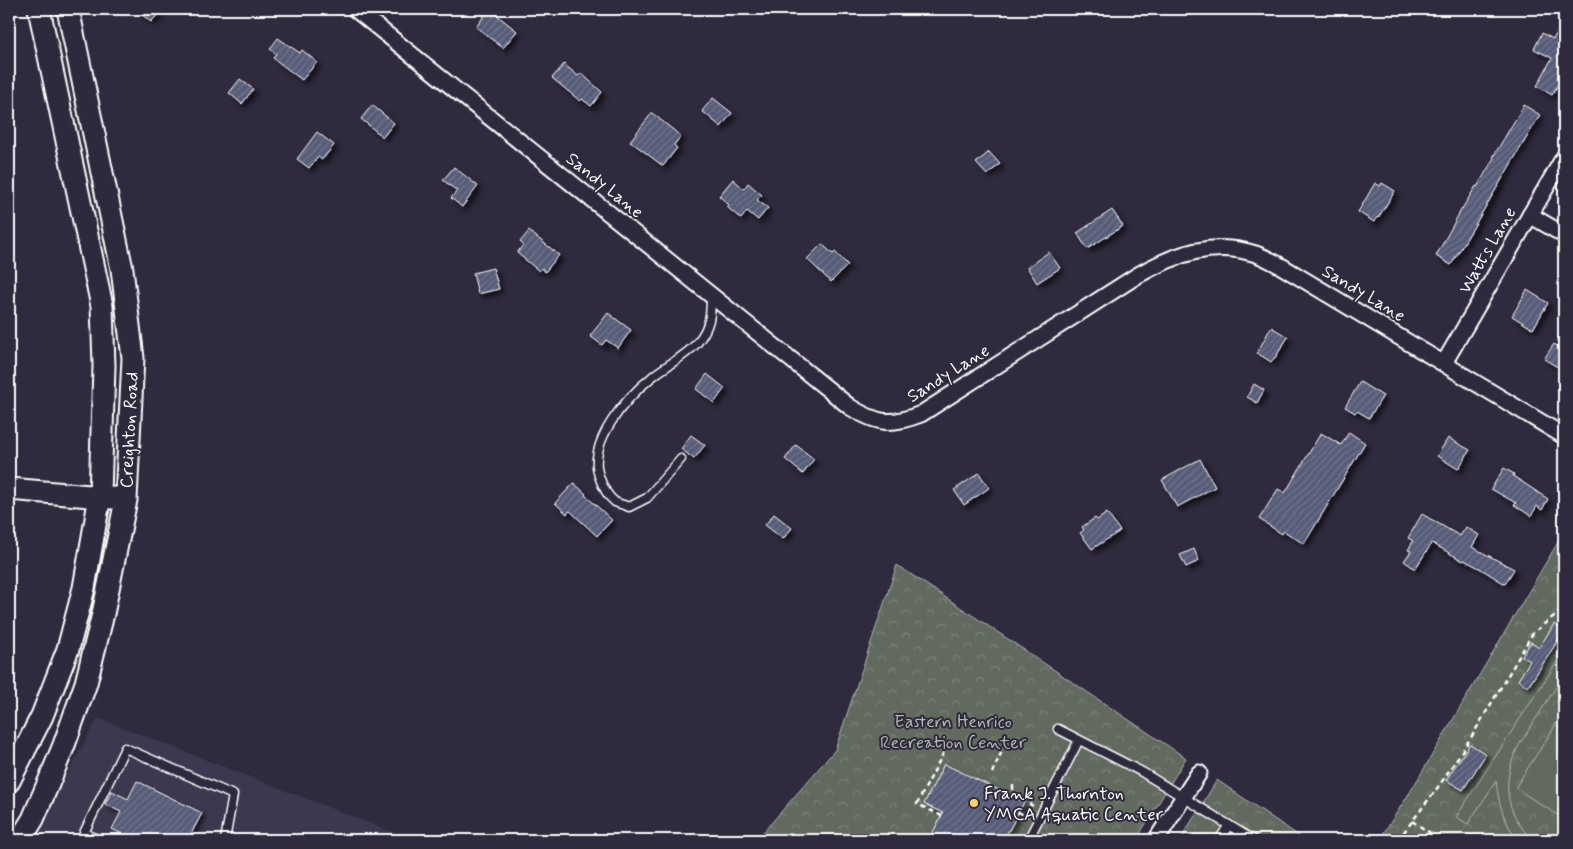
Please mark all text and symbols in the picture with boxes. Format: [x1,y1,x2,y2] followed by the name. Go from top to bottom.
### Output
[561,147,648,224] street label: Sandy Lane
[1453,203,1522,298] street label: Watts Lane
[1317,260,1409,328] street label: Sandy Lane
[903,339,994,409] street label: Sandy Lane
[115,371,145,489] street label: Creighton Road
[880,710,1027,755] park label: Eastern Henrico Recreation Center
[984,782,1164,827] place label: Frank J. Thornton YMCA Aquatic Center
[968,797,980,809] marker: Frank J. Thornton YMCA Aquatic Center

